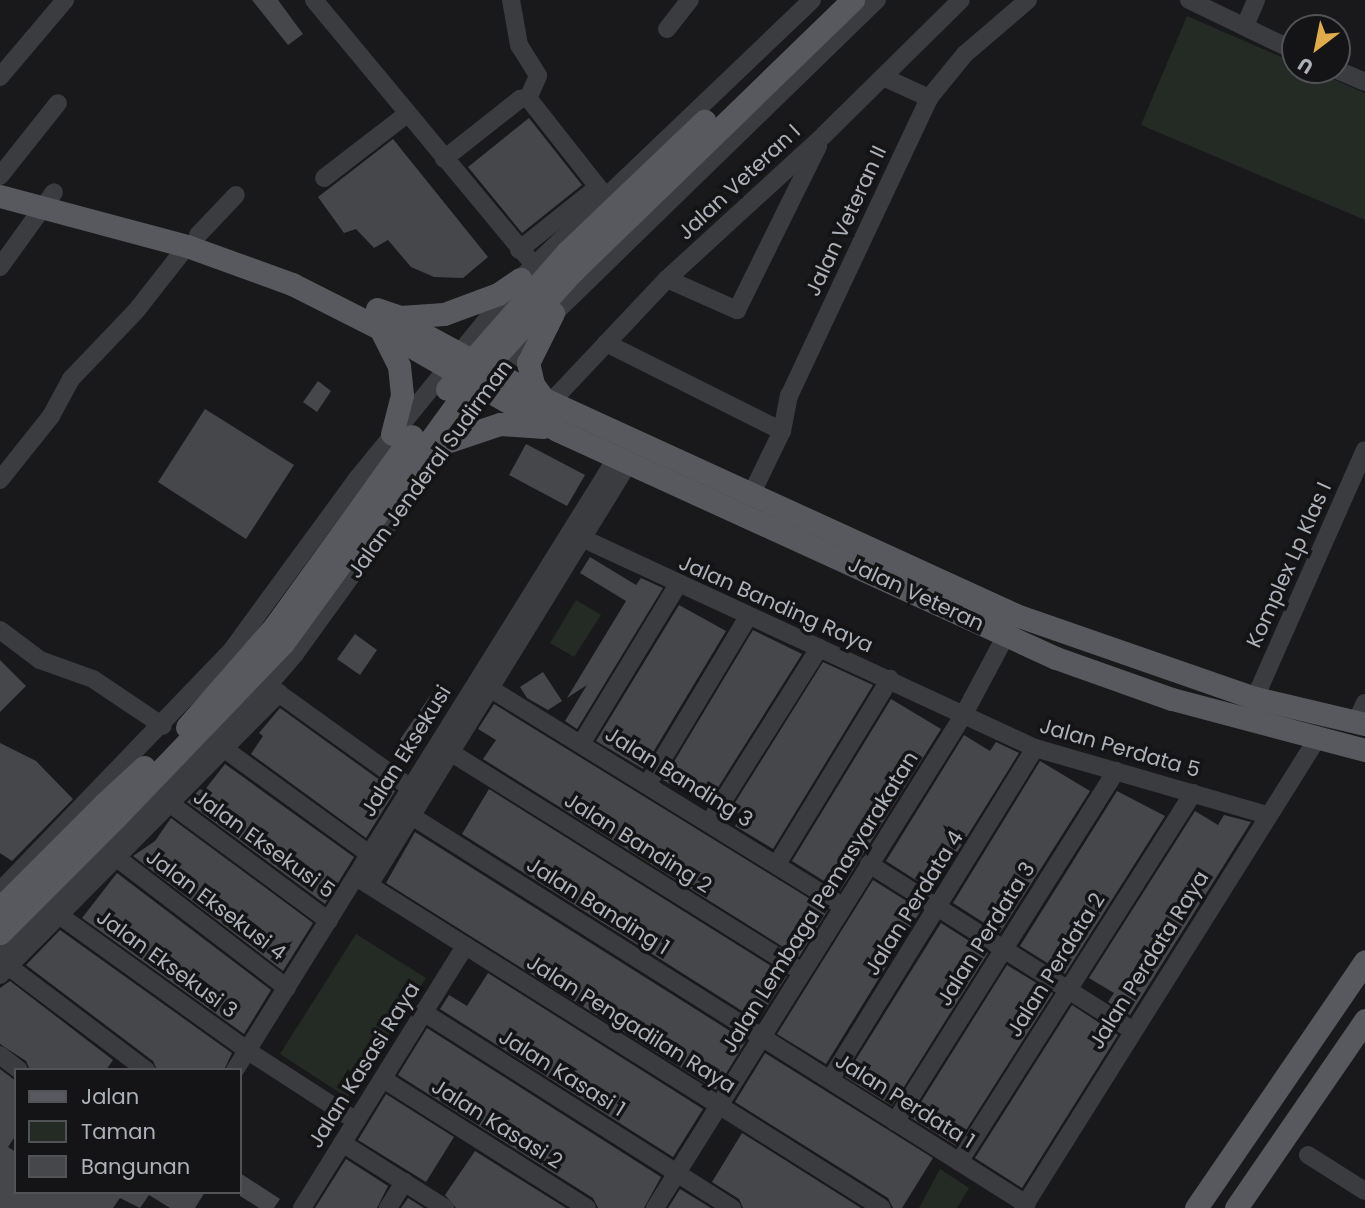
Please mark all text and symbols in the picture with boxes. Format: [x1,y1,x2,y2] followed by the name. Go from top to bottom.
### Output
[1281,14,1351,84] north arrow
[1293,51,1319,81] text: U
[673,119,805,245] street label: Jalan Veteran I
[800,142,892,300] street label: Jalan Veteran II
[342,355,518,583] street label: Jalan Jenderal Sudirman
[1241,478,1337,652] street label: Komplex Lp Klas I
[675,550,877,658] street label: Jalan Banding Raya
[844,552,988,636] street label: Jalan Veteran
[356,681,456,821] street label: Jalan Eksekusi
[1037,713,1203,783] street label: Jalan Perdata 5
[601,721,757,833] street label: Jalan Banding 3
[717,747,923,1057] street label: Jalan Lembaga Pemasyarakatan
[188,784,340,904] street label: Jalan Eksekusi 5
[560,788,716,898] street label: Jalan Banding 2
[859,826,969,980] street label: Jalan Perdata 4
[141,844,291,966] street label: Jalan Eksekusi 4
[522,852,674,960] street label: Jalan Banding 1
[932,857,1040,1011] street label: Jalan Perdata 3
[1084,866,1214,1054] street label: Jalan Perdata Raya
[1002,889,1110,1041] street label: Jalan Perdata 2
[92,905,242,1023] street label: Jalan Eksekusi 3
[522,949,740,1099] street label: Jalan Pengadilan Raya
[303,978,425,1152] street label: Jalan Kasasi Raya
[494,1024,630,1122] street label: Jalan Kasasi 1
[831,1048,979,1154] street label: Jalan Perdata 1
[14,1068,242,1194] legend
[427,1074,567,1174] street label: Jalan Kasasi 2
[81,1082,139,1111] text: Jalan
[81,1117,156,1146] text: Taman
[81,1152,190,1181] text: Bangunan

